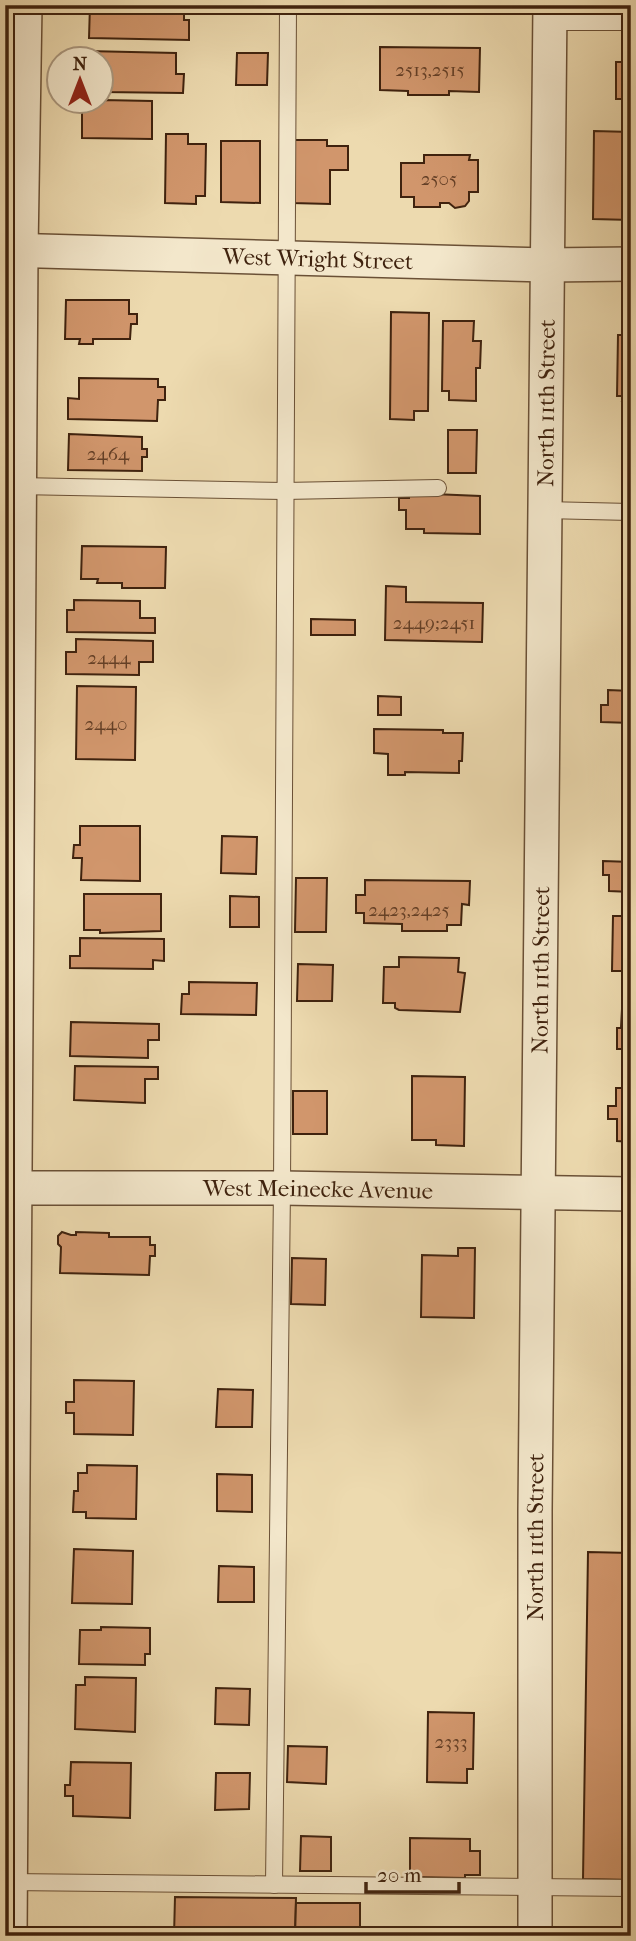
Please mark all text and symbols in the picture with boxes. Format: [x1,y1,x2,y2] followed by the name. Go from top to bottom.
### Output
[46,46,116,116] north arrow
[73,53,88,75] text: N
[395,59,465,81] house number: 2513,2515
[421,168,457,190] house number: 2505
[221,243,414,275] street label: West Wright Street
[532,319,561,487] street label: North 11th Street
[87,443,130,465] house number: 2464
[393,612,475,634] house number: 2449;2451
[87,647,132,669] house number: 2444
[85,713,127,735] house number: 2440
[527,886,555,1054] street label: North 11th Street
[368,899,450,921] house number: 2423,2425
[202,1175,433,1205] street label: West Meinecke Avenue
[522,1453,550,1621] street label: North 11th Street
[434,1731,468,1753] house number: 2333
[366,1850,459,1894] scale bar
[377,1863,422,1887] text: 20 m

